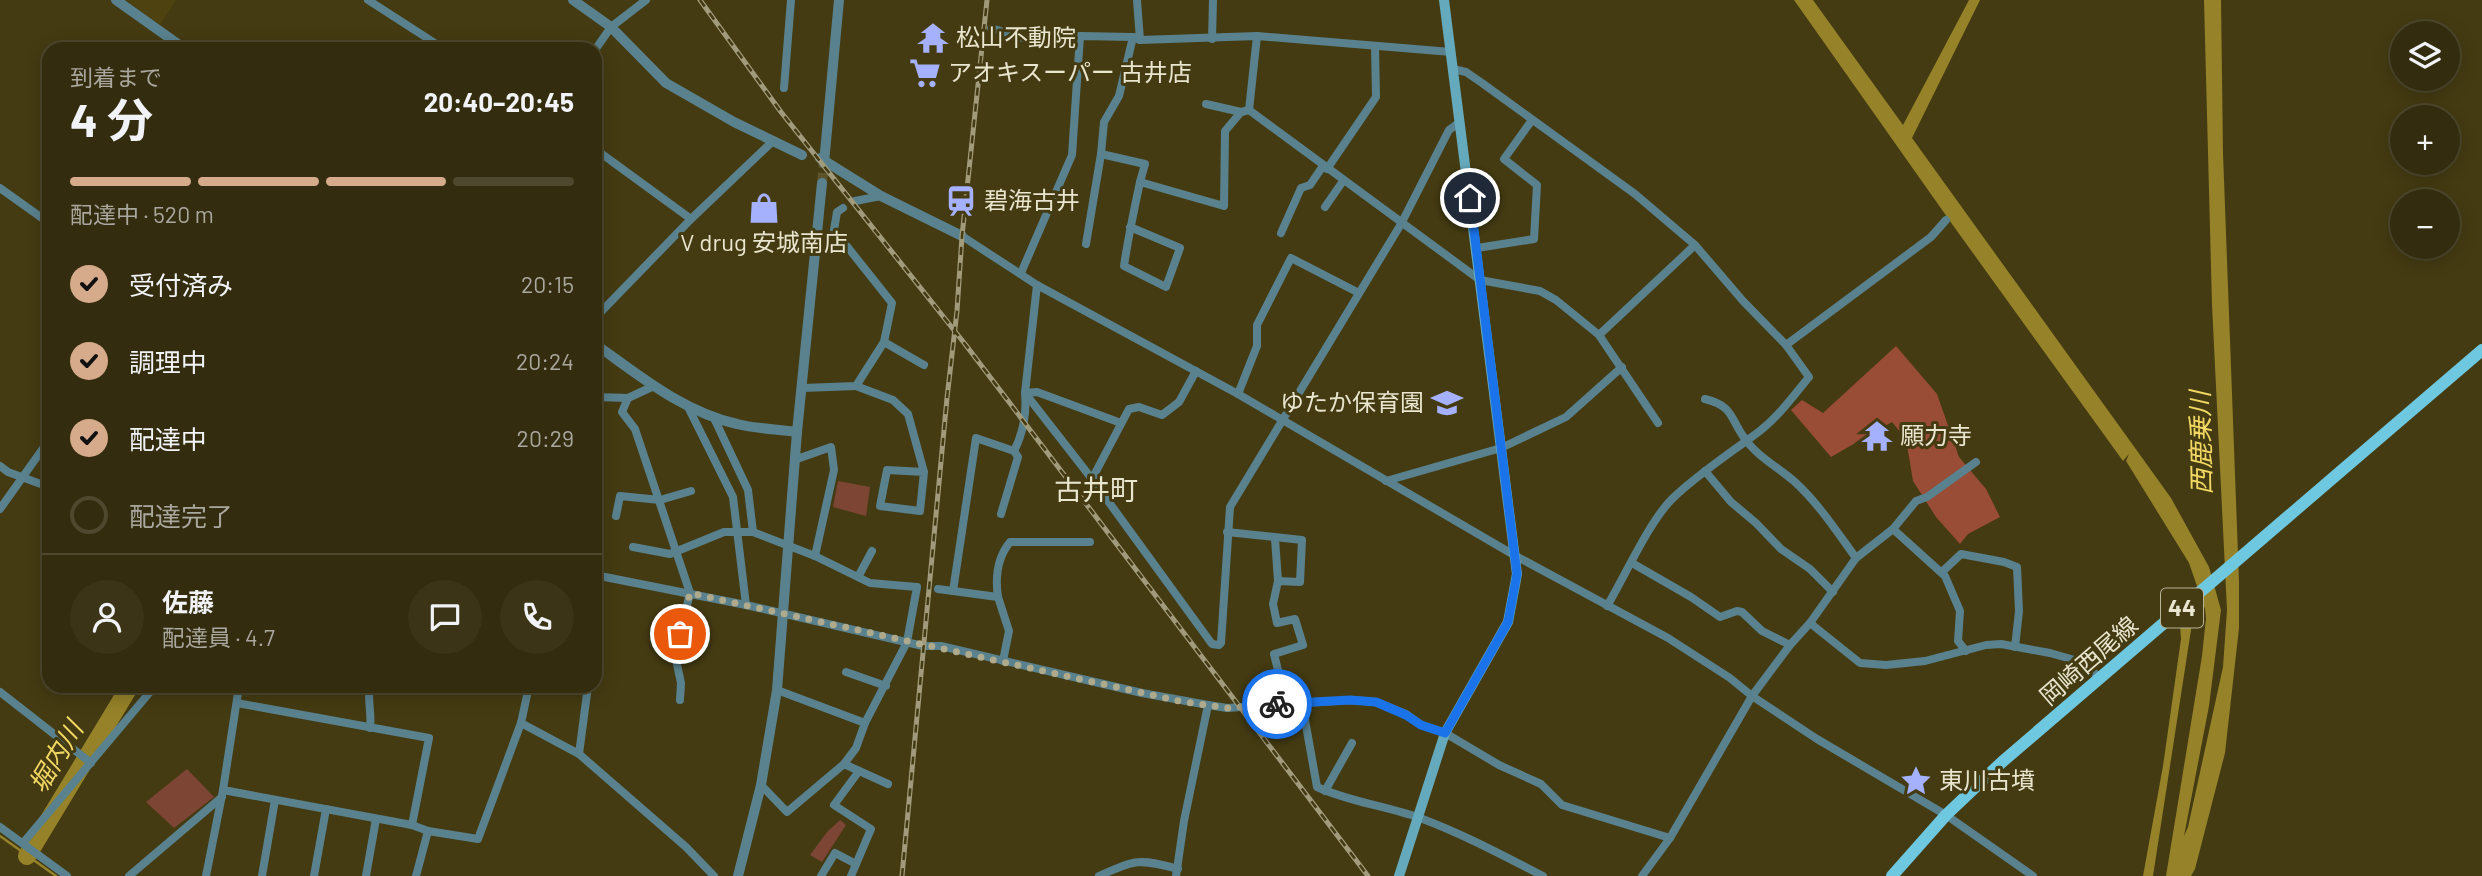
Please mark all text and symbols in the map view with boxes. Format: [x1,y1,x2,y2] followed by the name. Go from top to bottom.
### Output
[916,21,950,55] temple icon: 松山不動院
[2390,21,2460,259] map controls
[2390,21,2460,91] button: layers
[956,22,1076,51] place label: 松山不動院
[908,56,942,90] supermarket icon: アオキスーパー 古井店
[948,57,1192,86] place label: アオキスーパー 古井店
[70,63,162,91] text: 到着まで
[424,86,574,117] text: 20:40–20:45
[70,91,153,146] text: 4 分
[2390,105,2460,175] button: +
[1440,168,1500,228] pin
[1451,179,1489,217] icon: home
[944,184,978,218] station icon: 碧海古井
[984,185,1080,214] place label: 碧海古井
[2390,189,2460,259] button: −
[747,191,781,225] shop icon: V drug 安城南店
[70,200,214,228] text: 配達中 · 520 m
[680,227,848,256] place label: V drug 安城南店
[70,265,108,303] icon: check
[129,269,233,300] text: 受付済み
[521,270,574,298] text: 20:15
[70,342,108,380] icon: check
[129,346,207,377] text: 調理中
[516,347,574,375] text: 20:24
[1430,386,1464,420] school or university icon: ゆたか保育園
[1280,387,1424,416] place label: ゆたか保育園
[2183,388,2216,495] water label: 西鹿乗川
[70,419,108,457] icon: check
[1860,419,1894,453] temple icon: 願力寺
[1900,420,1972,449] place label: 願力寺
[129,423,207,454] text: 配達中
[517,424,574,452] text: 20:29
[1054,472,1138,506] district label: 古井町
[129,500,233,531] text: 配達完了
[70,580,144,654] button: person
[408,580,482,654] button: chat
[500,580,574,654] button: phone
[162,586,214,617] text: 佐藤
[2161,588,2203,628] road number: 44
[650,604,710,664] pin
[2033,610,2143,710] street label: 岡崎西尾線
[661,615,699,653] icon: bag
[162,623,275,651] text: 配達員 · 4.7
[1242,669,1312,739] courier
[1258,685,1296,723] icon: bike
[21,712,90,798] water label: 堀内川
[1899,764,1933,798] place icon: 東川古墳
[1939,765,2035,794] place label: 東川古墳

